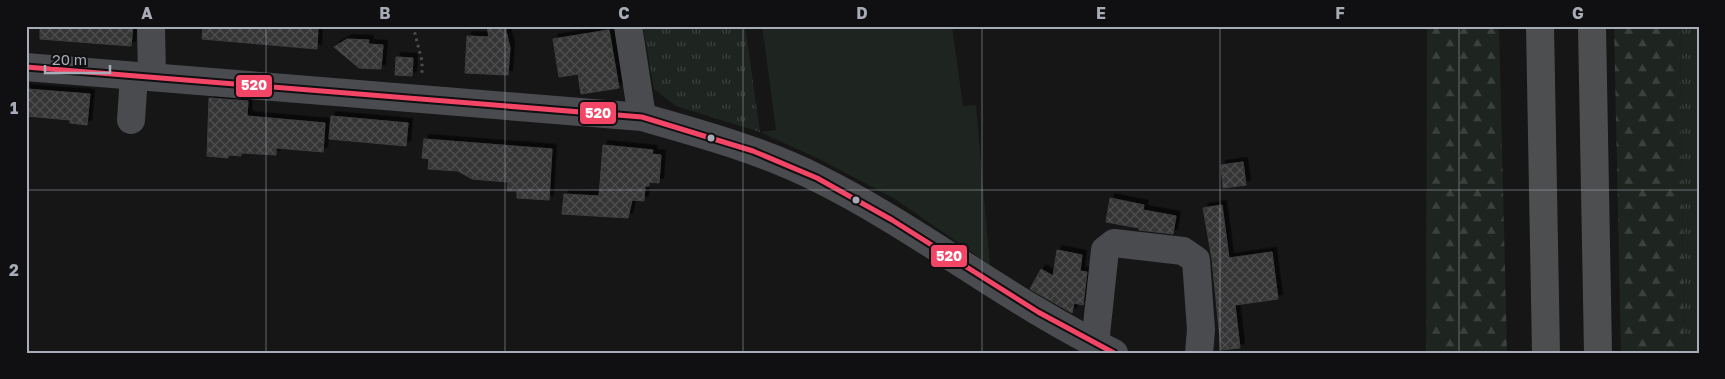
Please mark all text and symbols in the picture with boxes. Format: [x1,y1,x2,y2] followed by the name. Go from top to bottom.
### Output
[141,3,153,23] text: A
[379,3,391,23] text: B
[618,3,630,23] text: C
[856,3,868,23] text: D
[1096,3,1106,23] text: E
[1335,3,1345,23] text: F
[1572,3,1584,23] text: G
[45,42,110,74] scale bar
[52,50,87,68] text: 20 m
[235,74,273,98] line badge: 520
[241,76,267,93] text: 520
[10,98,18,118] text: 1
[579,101,617,125] line badge: 520
[585,104,611,121] text: 520
[706,133,716,143] unlabelled marker
[851,195,861,205] unlabelled marker
[930,244,968,268] line badge: 520
[936,247,962,264] text: 520
[9,260,19,280] text: 2

